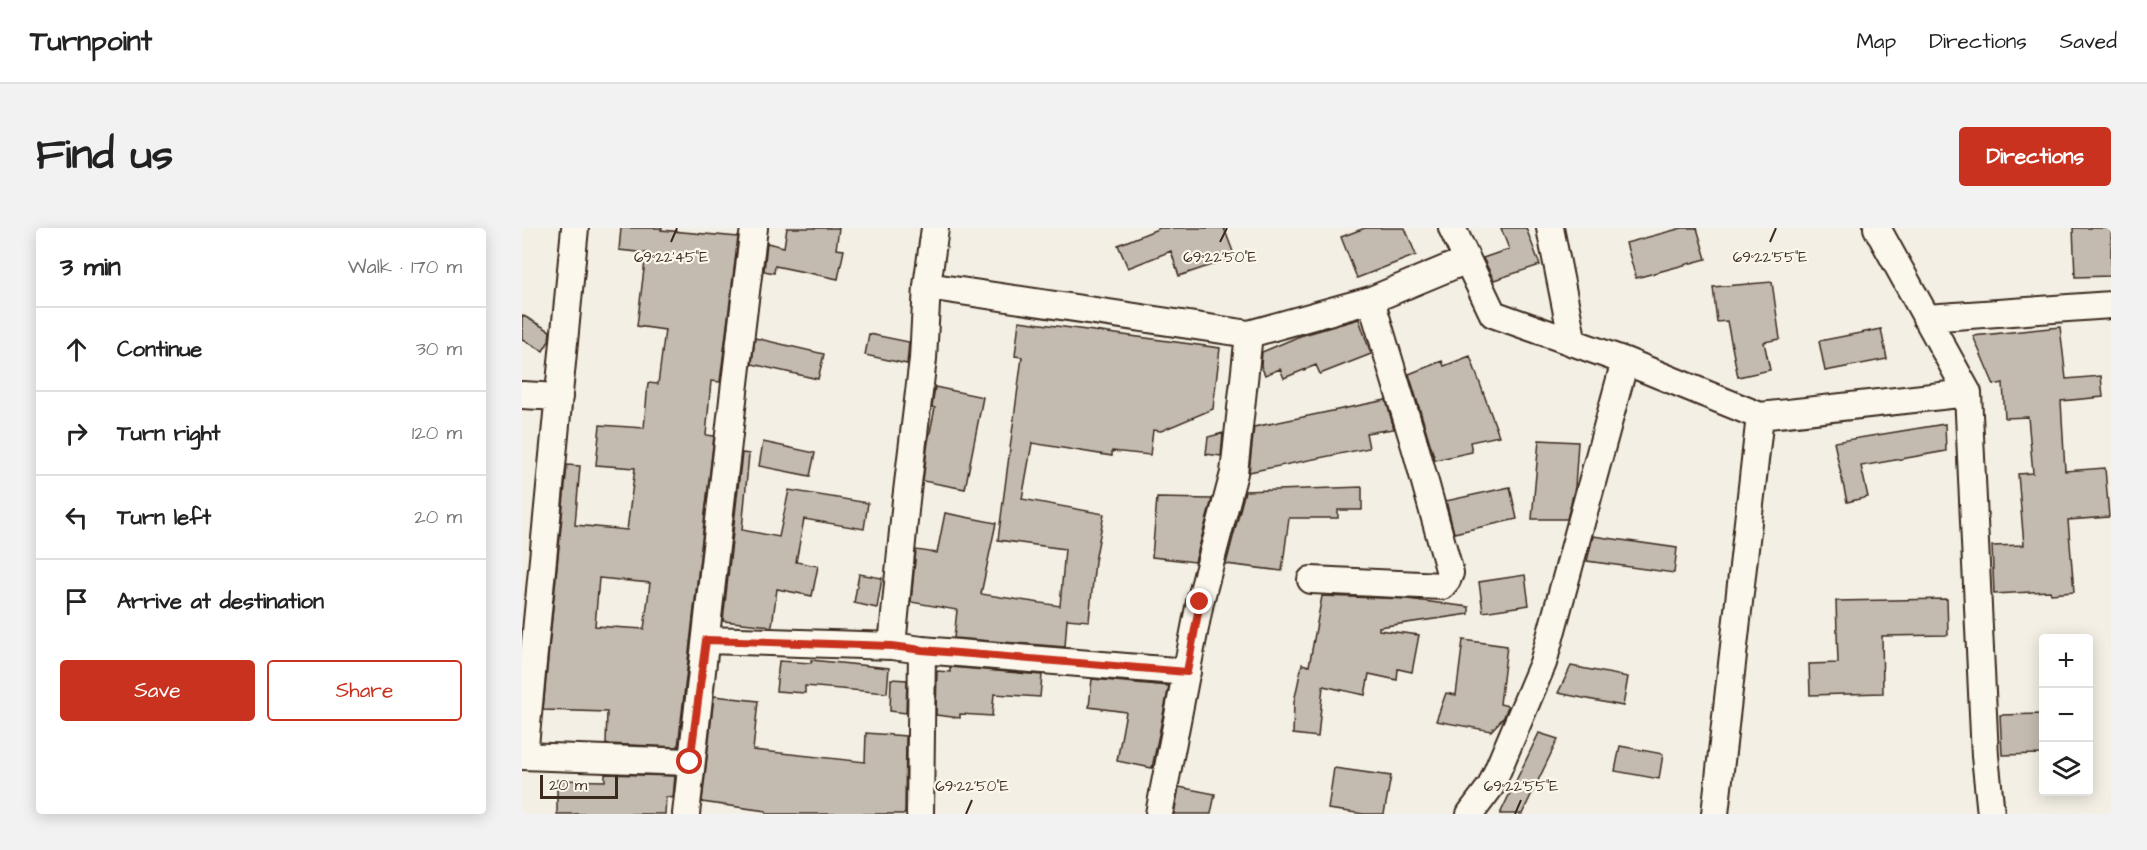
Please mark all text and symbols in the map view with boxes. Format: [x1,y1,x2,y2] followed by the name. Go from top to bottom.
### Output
[30,22,152,61] text: Turnpoint
[1856,27,1896,56] text: Map
[1929,27,2027,56] text: Directions
[2060,27,2117,56] text: Saved
[36,127,173,185] text: Find us
[1959,127,2111,186] button: Directions
[634,247,708,268] text: 69°22'45"E
[1183,247,1257,268] text: 69°22'50"E
[1733,247,1807,268] text: 69°22'55"E
[60,249,121,285] text: 3 min
[348,253,462,281] text: Walk · 170 m
[60,333,93,366] icon: ahead
[117,334,202,365] text: Continue
[416,335,462,363] text: 30 m
[60,417,93,450] icon: right
[117,418,220,449] text: Turn right
[412,419,462,447] text: 120 m
[60,501,93,534] icon: left
[117,502,211,533] text: Turn left
[414,503,462,531] text: 20 m
[60,585,93,618] icon: arrive
[117,586,324,617] text: Arrive at destination
[1186,588,1212,614] route end
[2039,634,2093,796] map controls
[2039,634,2093,688] button: +
[60,660,255,721] button: Save
[267,660,462,721] button: Share
[2039,688,2093,742] button: −
[2039,742,2093,796] button: layers
[676,748,702,774] route start
[540,772,618,800] scale bar
[549,774,587,796] text: 20 m
[935,776,1009,797] text: 69°22'50"E
[1484,776,1558,797] text: 69°22'55"E

